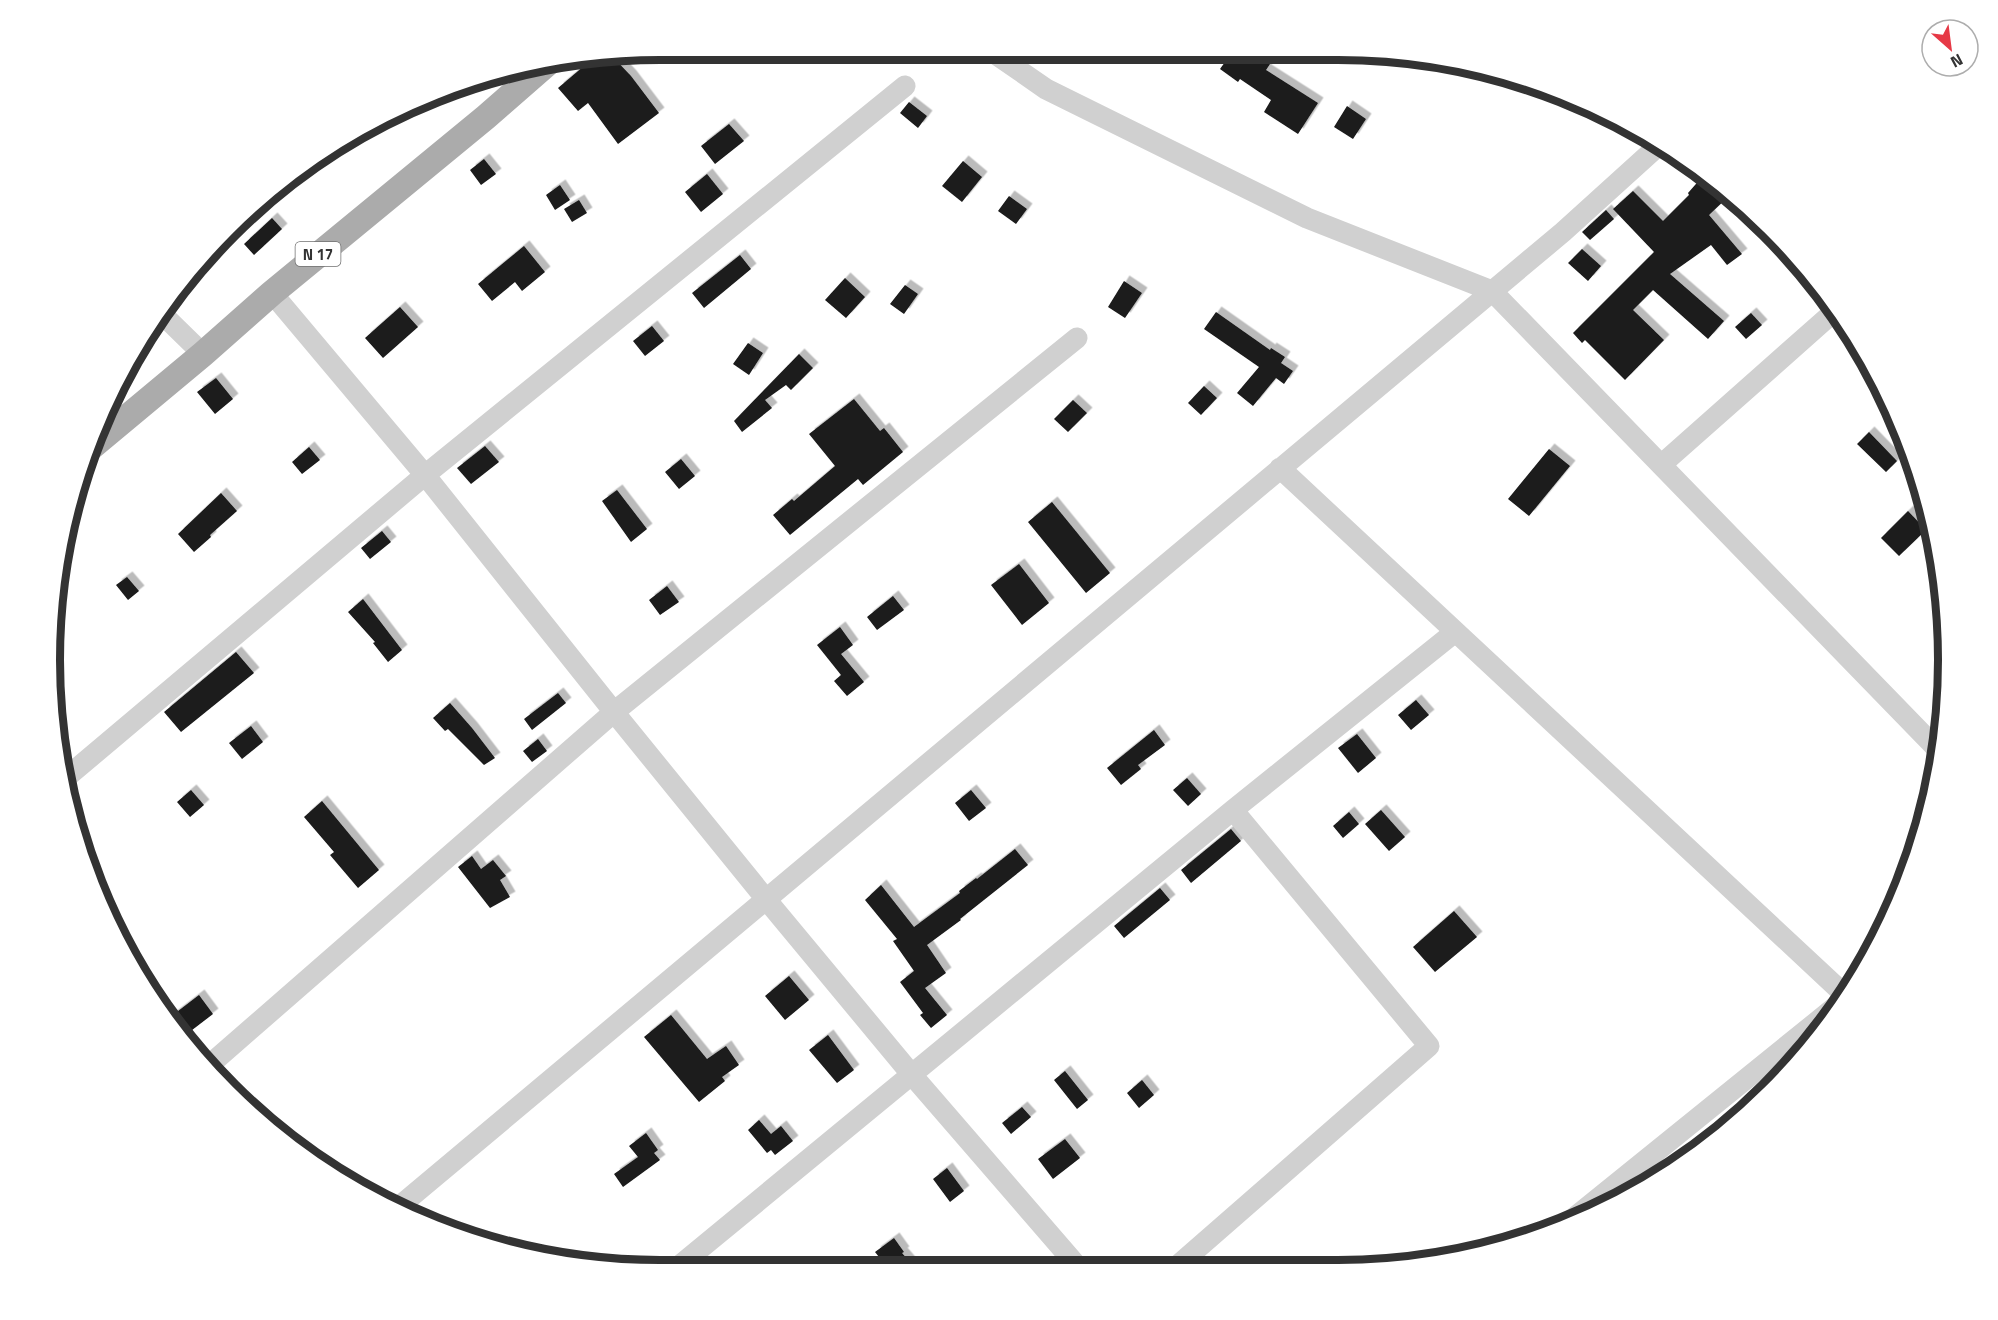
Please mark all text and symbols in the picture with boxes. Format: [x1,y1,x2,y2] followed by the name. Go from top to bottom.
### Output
[1920,18,1980,78] north arrow
[1947,48,1968,74] text: N
[296,242,340,266] road number: N 17

